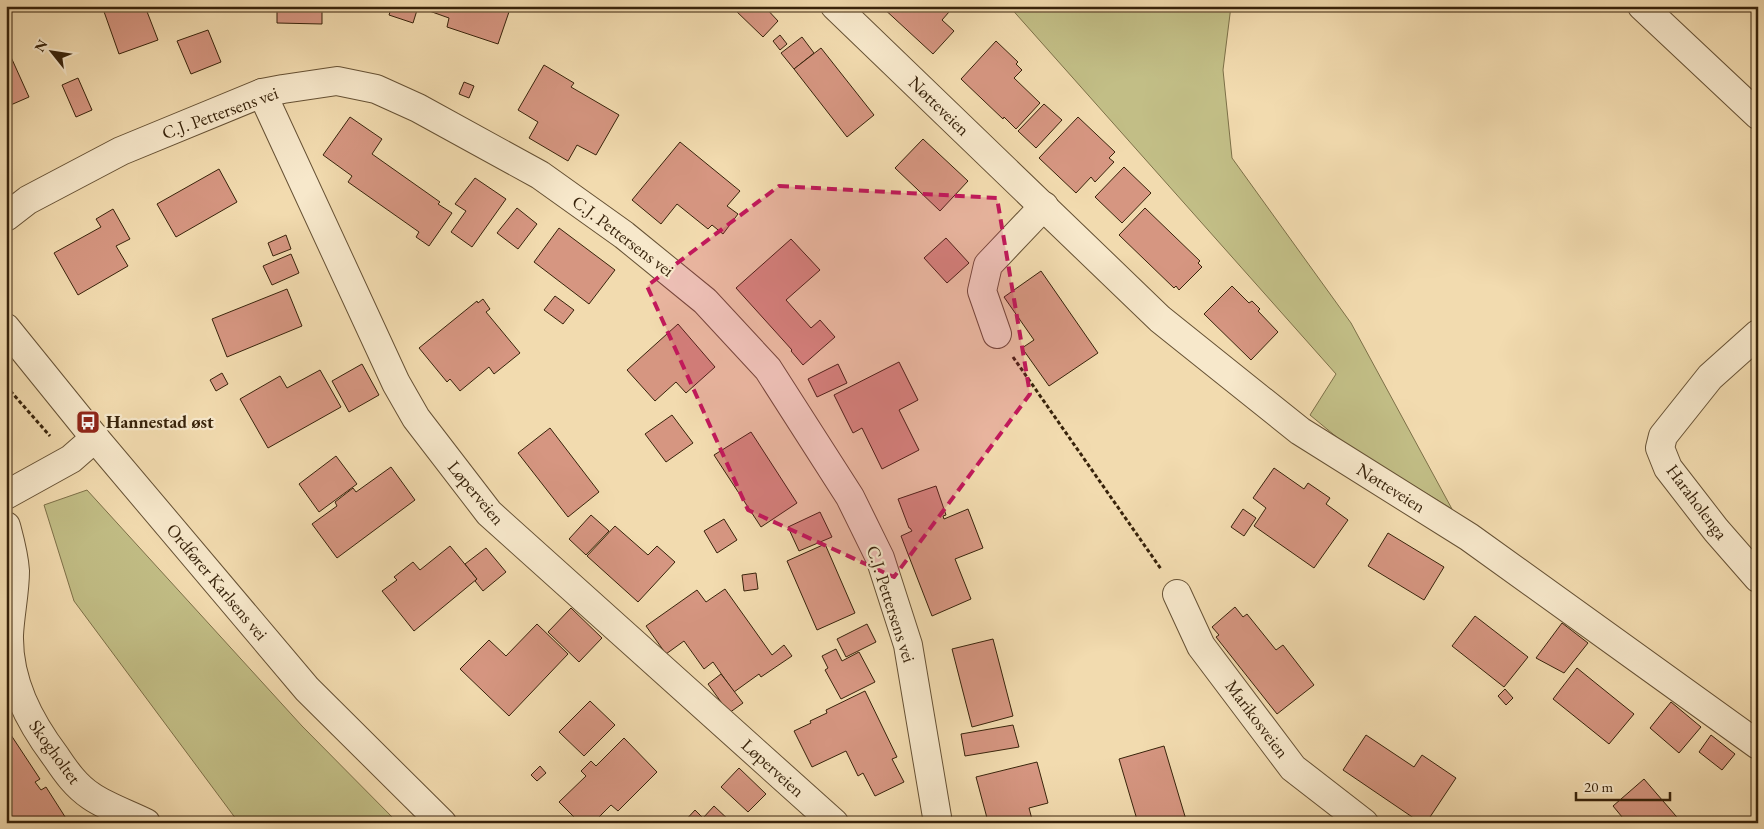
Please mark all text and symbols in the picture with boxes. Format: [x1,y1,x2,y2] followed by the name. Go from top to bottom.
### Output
[28,28,78,78] north arrow
[30,36,52,55] text: N
[904,71,975,141] street label: Nøtteveien
[159,81,282,144] street label: C.J. Pettersens vei
[568,190,679,282] street label: C.J. Pettersens vei
[75,409,101,435] bus stop icon: Hannestad øst
[106,410,214,433] place label: Hannestad øst
[443,456,510,530] street label: Løperveien
[1353,458,1430,518] street label: Nøtteveien
[1662,459,1734,545] street label: Haraholenga
[162,518,273,645] street label: Ordfører Karlsens vei
[862,542,921,666] street label: C.J. Pettersens vei
[1221,675,1295,763] street label: Marikosveien
[24,715,87,789] street label: Skogholtet
[737,733,810,802] street label: Løperveien
[1576,769,1670,801] scale bar
[1584,777,1613,796] text: 20 m

